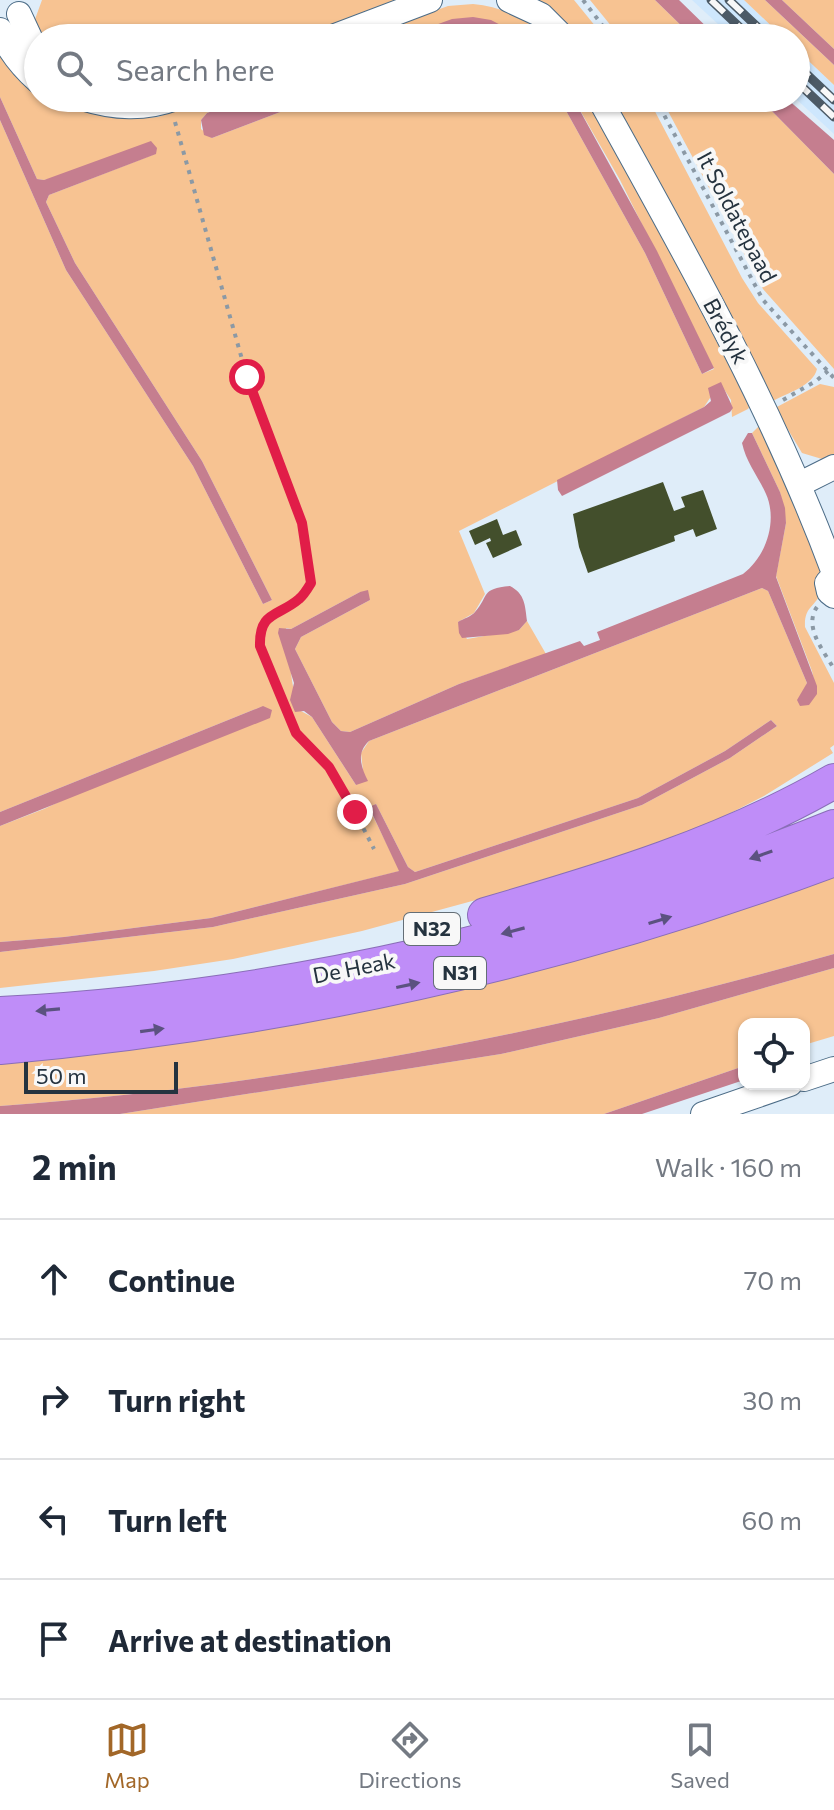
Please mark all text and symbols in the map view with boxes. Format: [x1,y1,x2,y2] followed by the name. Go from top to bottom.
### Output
[24,24,810,112] search box
[52,46,96,90] icon: search
[116,50,275,87] text: Search here
[692,147,783,287] street label: It Soldatepaad
[698,293,755,368] street label: Brédyk
[229,359,265,395] route start
[337,794,373,830] route end
[749,849,773,862] one-way arrow
[404,913,460,945] road number: N32
[648,913,672,926] one-way arrow
[500,926,525,938] one-way arrow
[310,946,398,989] street label: De Heak
[434,957,486,989] road number: N31
[396,978,421,991] one-way arrow
[35,1003,60,1016] one-way arrow
[738,1018,810,1090] map controls
[738,1018,810,1090] button: locate
[140,1023,165,1036] one-way arrow
[24,1058,178,1094] scale bar
[36,1062,86,1089] text: 50 m
[32,1145,117,1187] text: 2 min
[655,1151,802,1182] text: Walk · 160 m
[32,1257,76,1301] icon: ahead
[108,1261,235,1298] text: Continue
[744,1264,802,1295] text: 70 m
[32,1377,76,1421] icon: right
[108,1381,245,1418] text: Turn right
[743,1384,802,1415] text: 30 m
[32,1497,76,1541] icon: left
[108,1501,227,1538] text: Turn left
[742,1504,802,1535] text: 60 m
[32,1617,76,1661] icon: arrive
[108,1621,392,1658] text: Arrive at destination
[104,1718,150,1793] tab: Map
[358,1718,462,1793] tab: Directions
[670,1718,730,1793] tab: Saved

